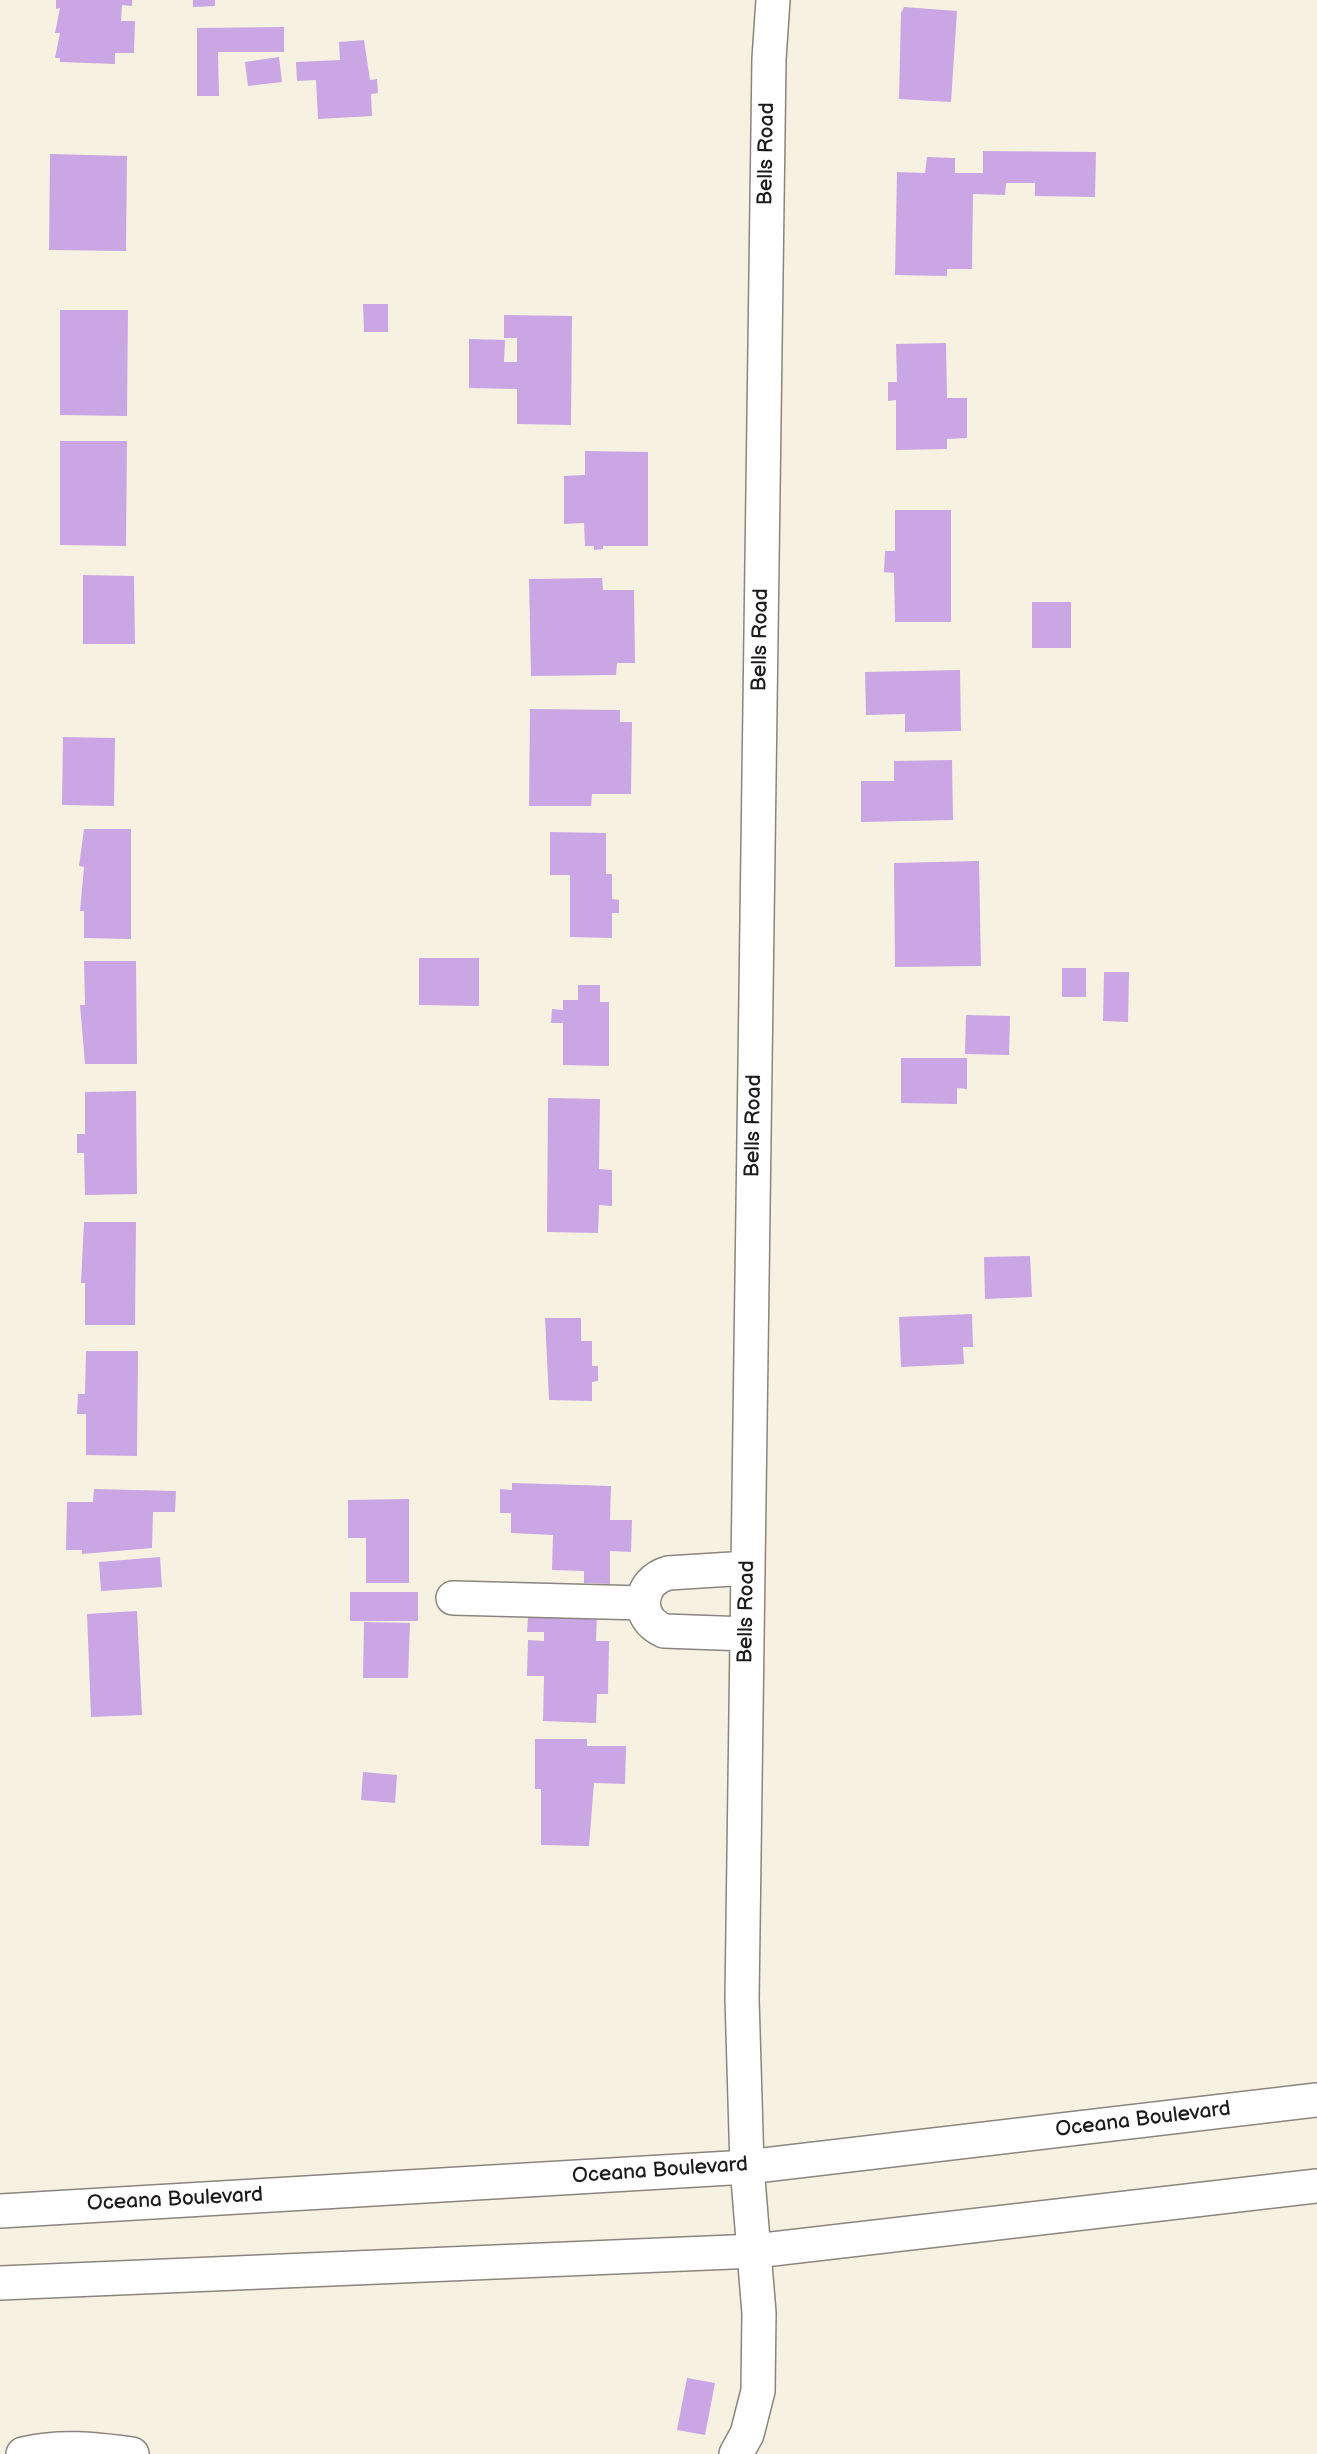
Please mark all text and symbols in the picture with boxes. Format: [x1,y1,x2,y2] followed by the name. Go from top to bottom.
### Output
[754,102,780,206] street label: Bells Road
[748,588,774,692] street label: Bells Road
[741,1074,767,1178] street label: Bells Road
[734,1560,760,1664] street label: Bells Road
[1054,2097,1232,2143] street label: Oceana Boulevard
[571,2152,749,2190] street label: Oceana Boulevard
[86,2183,264,2217] street label: Oceana Boulevard

